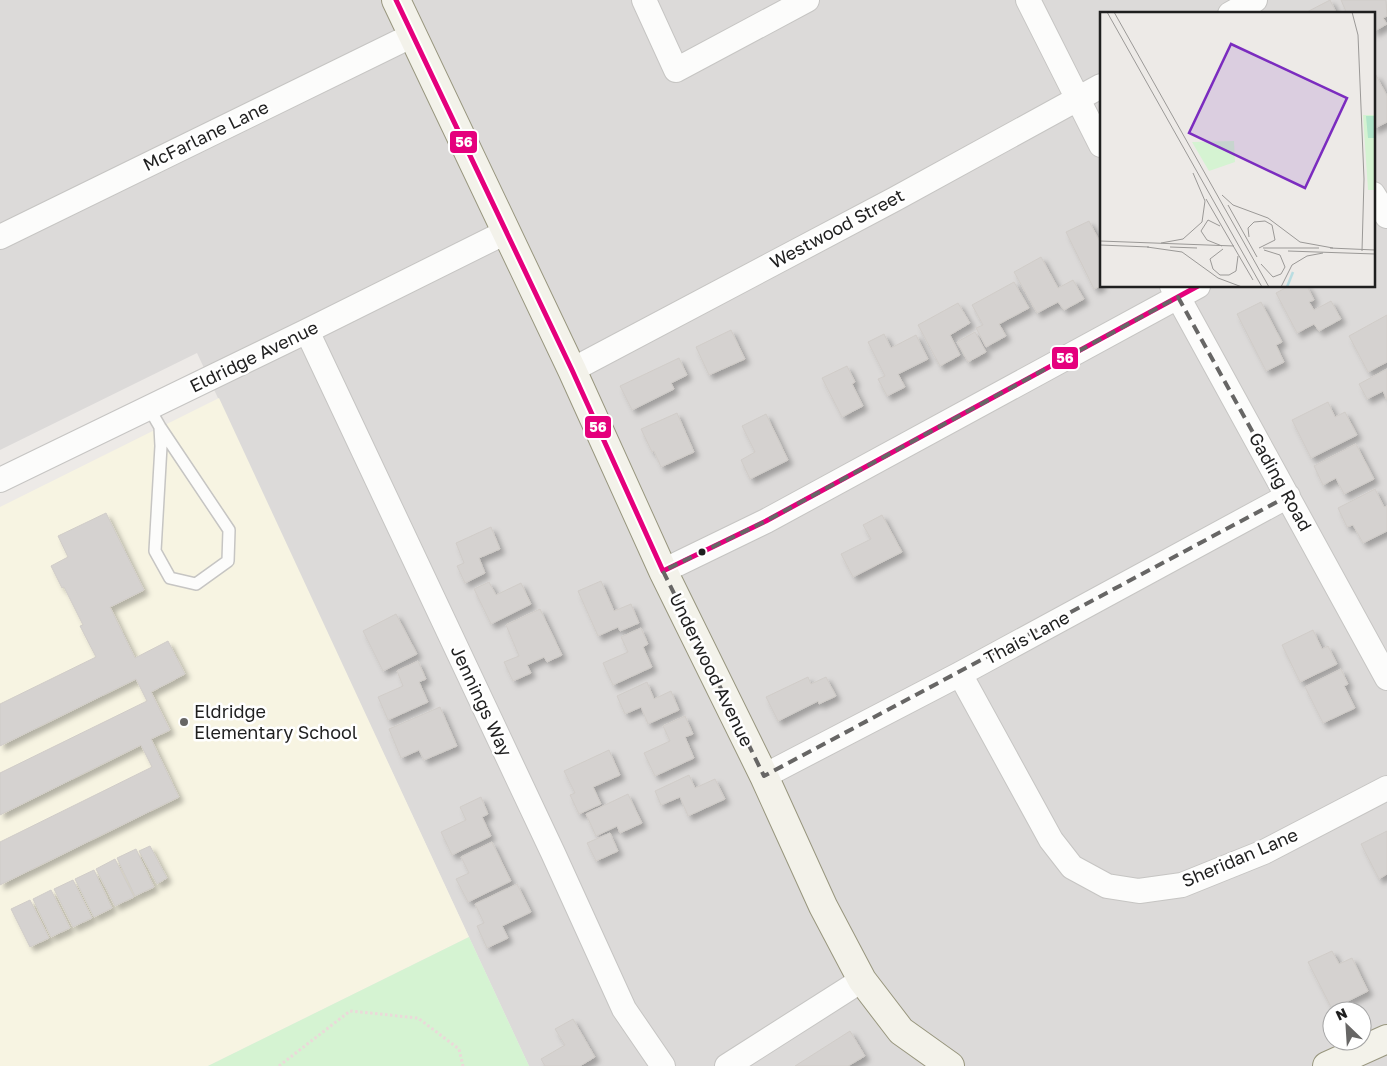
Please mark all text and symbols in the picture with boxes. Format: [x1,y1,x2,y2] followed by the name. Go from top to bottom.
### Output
[1100,12,1374,288] inset map
[139,95,272,175] street label: McFarlane Lane
[449,130,478,154] line badge: 56
[455,133,473,150] text: 56
[766,183,907,273] street label: Westwood Street
[186,316,321,397] street label: Eldridge Avenue
[1051,346,1079,370] line badge: 56
[1056,349,1074,366] text: 56
[584,415,612,439] line badge: 56
[589,418,607,435] text: 56
[1245,428,1317,535] street label: Gading Road
[697,547,707,557] unlabelled marker
[665,589,759,750] street label: Underwood Avenue
[980,605,1073,669] street label: Thais Lane
[447,642,517,760] street label: Jennings Way
[194,700,358,743] place label: Eldridge Elementary School
[178,716,190,728] marker: Eldridge Elementary School
[1178,823,1301,891] street label: Sheridan Lane
[1322,1001,1372,1051] north arrow
[1333,1004,1350,1024] text: N

